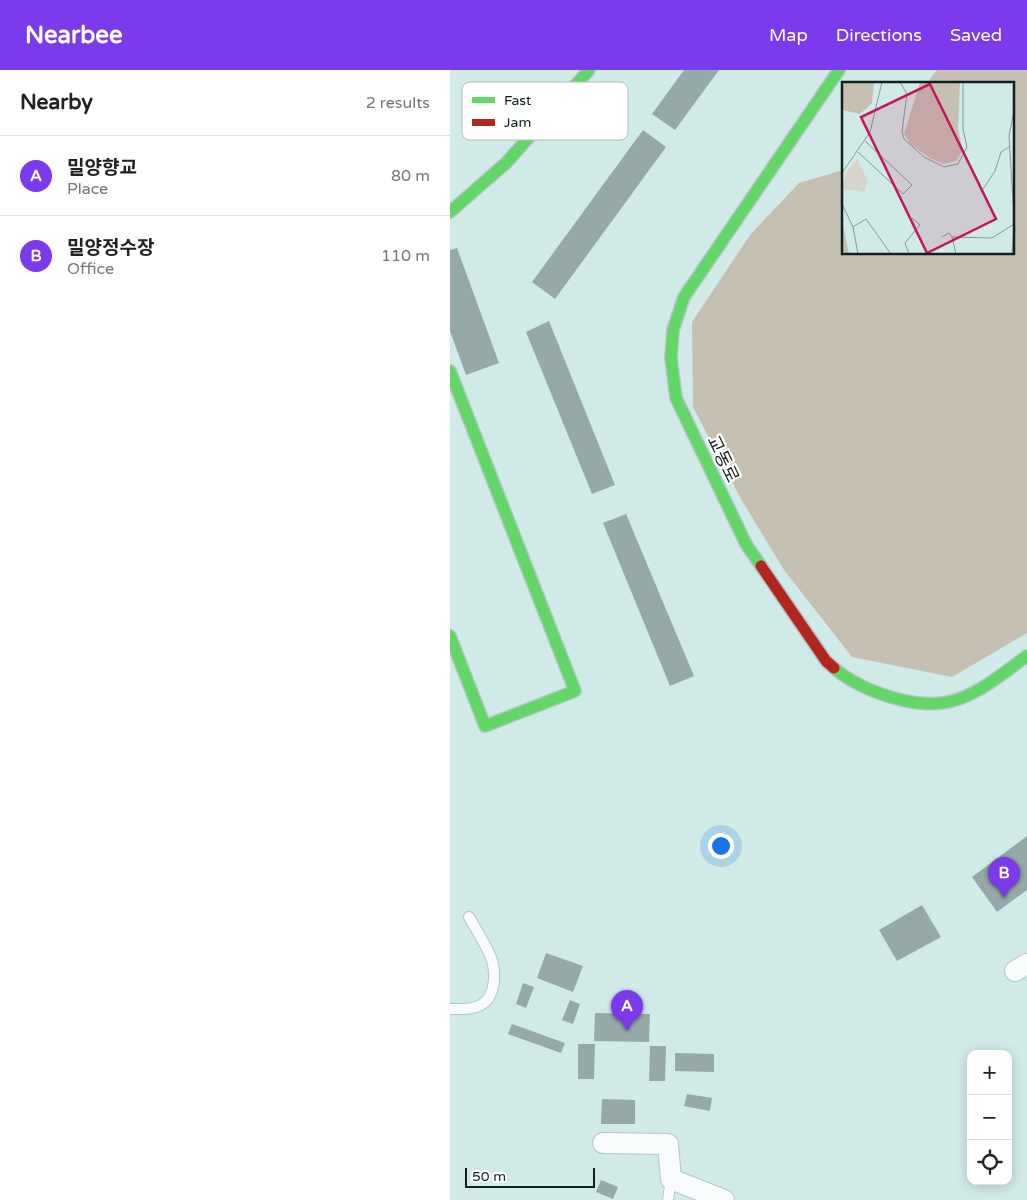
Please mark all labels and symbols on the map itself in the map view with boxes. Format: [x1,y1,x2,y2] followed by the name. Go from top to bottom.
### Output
[462,82,628,140] legend
[842,82,1014,255] inset map
[504,92,532,109] text: Fast
[504,114,531,131] text: Jam
[702,432,744,486] street label: 교동로
[708,833,734,859] your location
[988,857,1020,898] pin: B
[611,990,643,1031] pin: A
[465,1165,595,1188] scale bar

